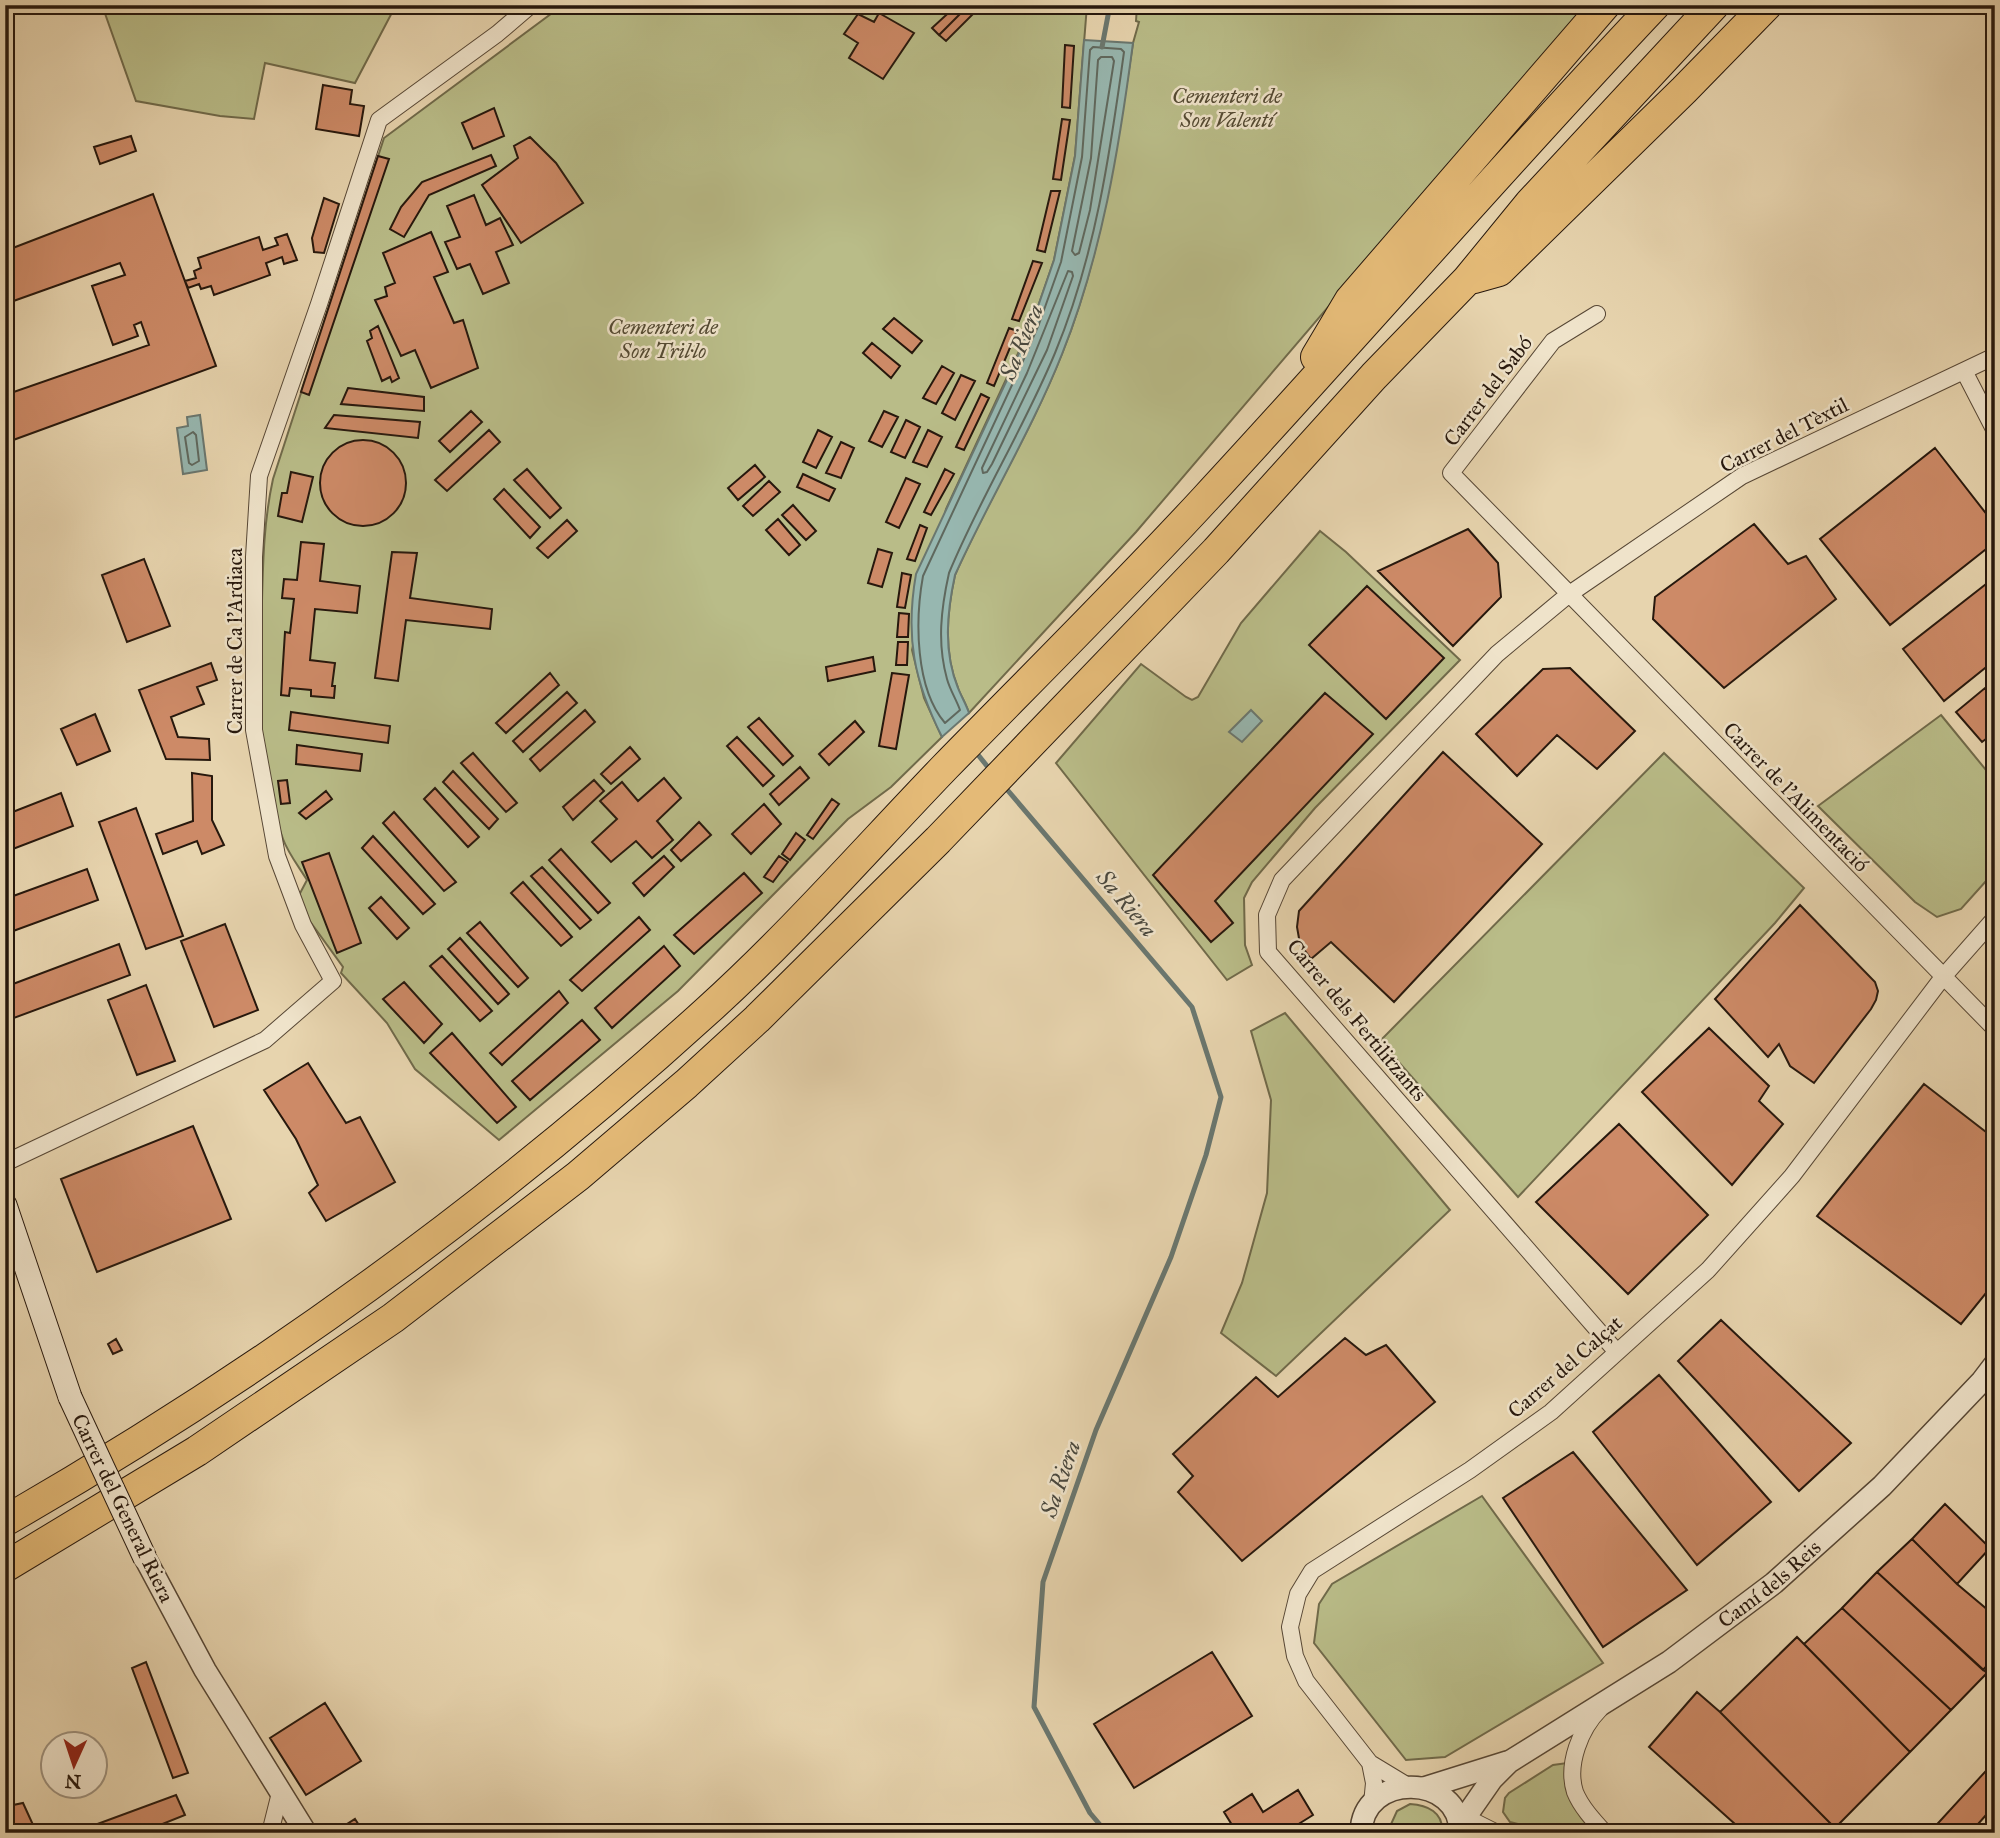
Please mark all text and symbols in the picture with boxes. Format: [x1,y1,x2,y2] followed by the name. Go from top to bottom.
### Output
[1172,83,1283,133] park label: Cementeri de Son Valentí
[993,300,1049,385] water label: Sa Riera
[608,314,719,364] park label: Cementeri de Son Tril·lo
[1438,331,1538,451] street label: Carrer del Sabó
[1715,391,1853,478] street label: Carrer del Tèxtil
[222,548,248,734] street label: Carrer de Ca l'Ardiaca
[1718,717,1874,878] street label: Carrer de l'Alimentació
[1090,863,1163,942] water label: Sa Riera
[1282,934,1432,1106] street label: Carrer dels Fertilitzants
[1502,1310,1628,1424] street label: Carrer del Calçat
[66,1409,180,1607] street label: Carrer del General Riera
[1034,1437,1086,1522] water label: Sa Riera
[1713,1534,1826,1634] street label: Camí dels Reis
[38,1730,108,1800] north arrow
[64,1770,82,1793] text: N

